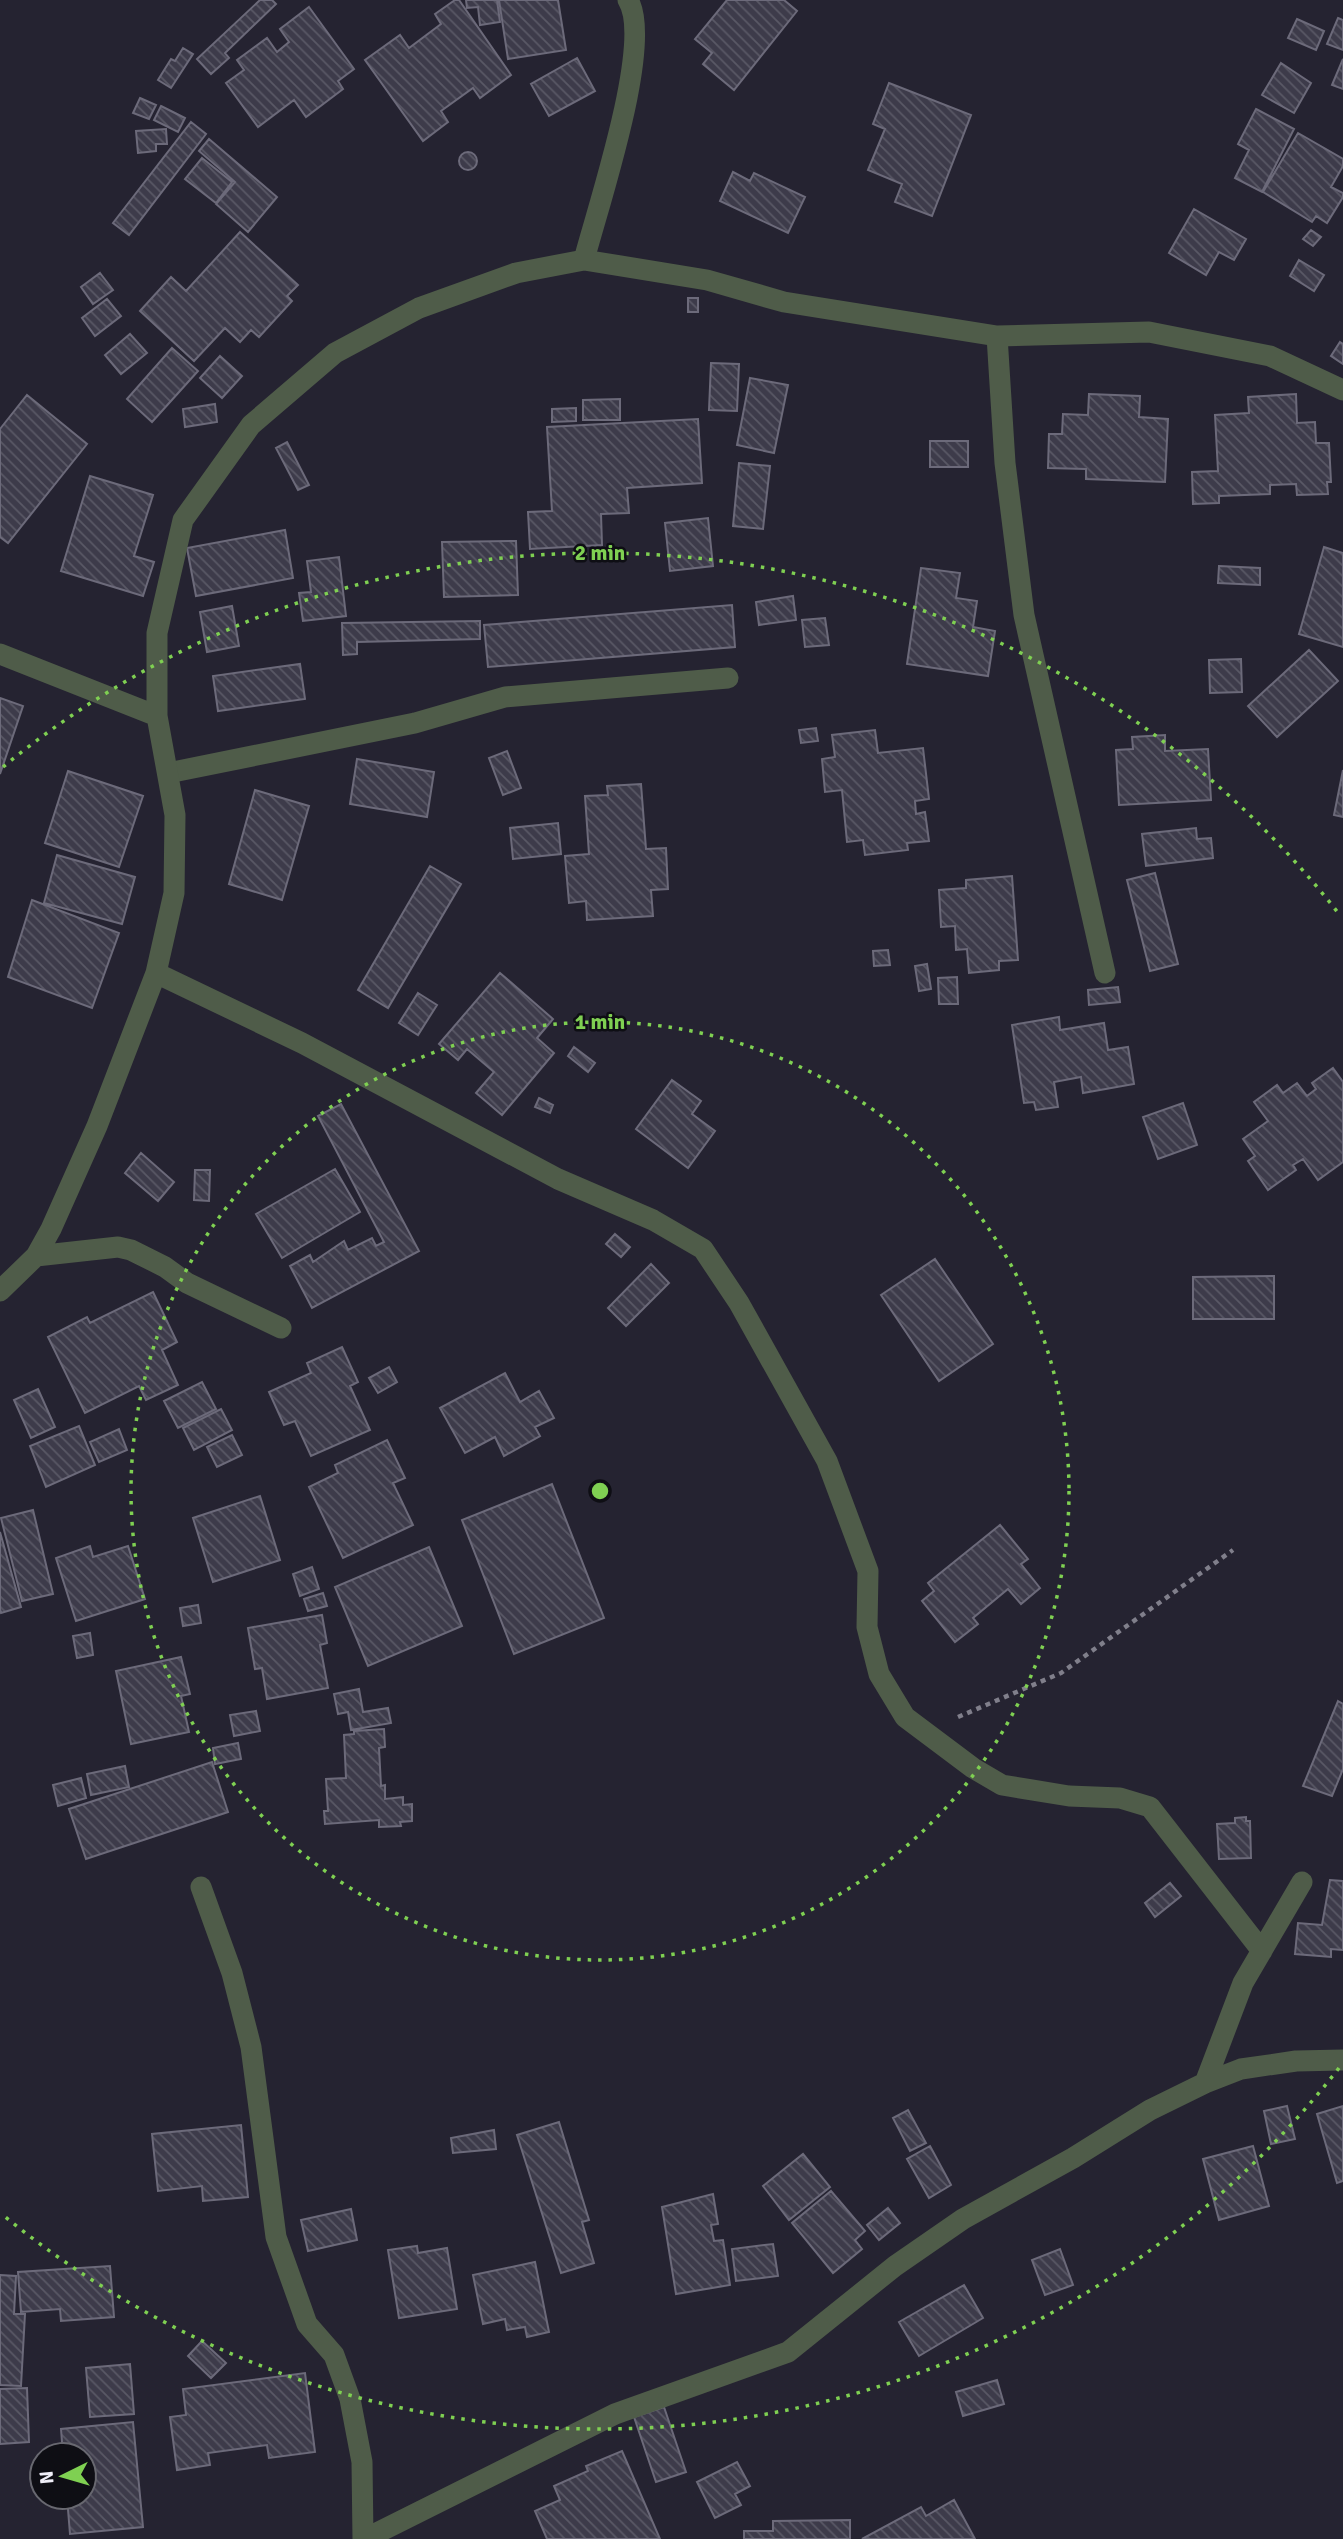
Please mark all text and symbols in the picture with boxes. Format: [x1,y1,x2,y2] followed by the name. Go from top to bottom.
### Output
[575,540,625,566] text: 2 min
[575,1009,625,1035] text: 1 min
[588,1479,612,1503] centre of rings
[28,2441,98,2511] north arrow
[35,2470,60,2485] text: N

